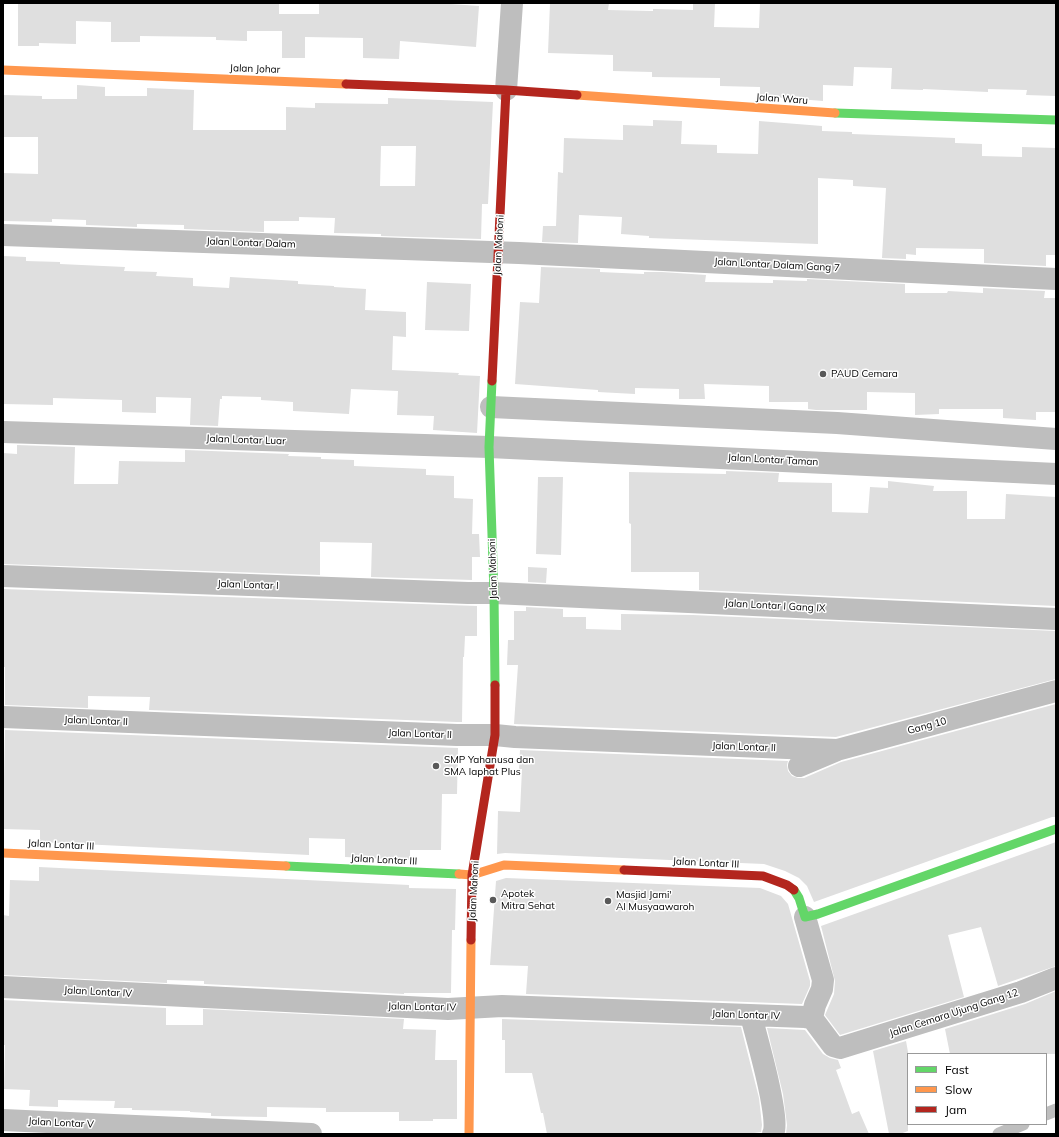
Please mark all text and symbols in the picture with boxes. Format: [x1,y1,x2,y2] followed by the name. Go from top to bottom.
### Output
[229,62,281,76] street label: Jalan Johar
[756,91,808,107] street label: Jalan Waru
[491,214,507,276] street label: Jalan Mahoni
[206,235,296,251] street label: Jalan Lontar Dalam
[714,256,840,274] street label: Jalan Lontar Dalam Gang 7
[831,368,898,380] place label: PAUD Cemara
[818,369,828,379] marker: PAUD Cemara
[206,433,286,447] street label: Jalan Lontar Luar
[727,452,819,468] street label: Jalan Lontar Taman
[486,539,500,599] street label: Jalan Mahoni
[217,578,279,592] street label: Jalan Lontar I
[724,597,826,615] street label: Jalan Lontar I Gang IX
[64,714,128,728] street label: Jalan Lontar II
[906,715,948,737] street label: Gang 10
[388,727,452,741] street label: Jalan Lontar II
[712,740,776,754] street label: Jalan Lontar II
[444,754,534,778] place label: SMP Yahanusa dan SMA laphat Plus
[431,761,441,771] marker: SMP Yahanusa dan SMA laphat Plus
[27,837,95,853] street label: Jalan Lontar III
[350,852,418,868] street label: Jalan Lontar III
[672,855,740,871] street label: Jalan Lontar III
[466,860,482,922] street label: Jalan Mahoni
[501,888,555,912] place label: Apotek Mitra Sehat
[616,889,694,912] place label: Masjid Jami' Al Musyaawaroh
[488,895,498,905] marker: Apotek Mitra Sehat
[603,896,613,906] marker: Masjid Jami' Al Musyaawaroh
[64,984,132,1000] street label: Jalan Lontar IV
[888,986,1020,1040] street label: Jalan Cemara Ujung Gang 12
[388,1000,456,1014] street label: Jalan Lontar IV
[712,1008,780,1022] street label: Jalan Lontar IV
[907,1053,1047,1125] legend
[945,1062,969,1077] text: Fast
[945,1082,973,1097] text: Slow
[945,1102,967,1117] text: Jam
[28,1115,94,1131] street label: Jalan Lontar V

